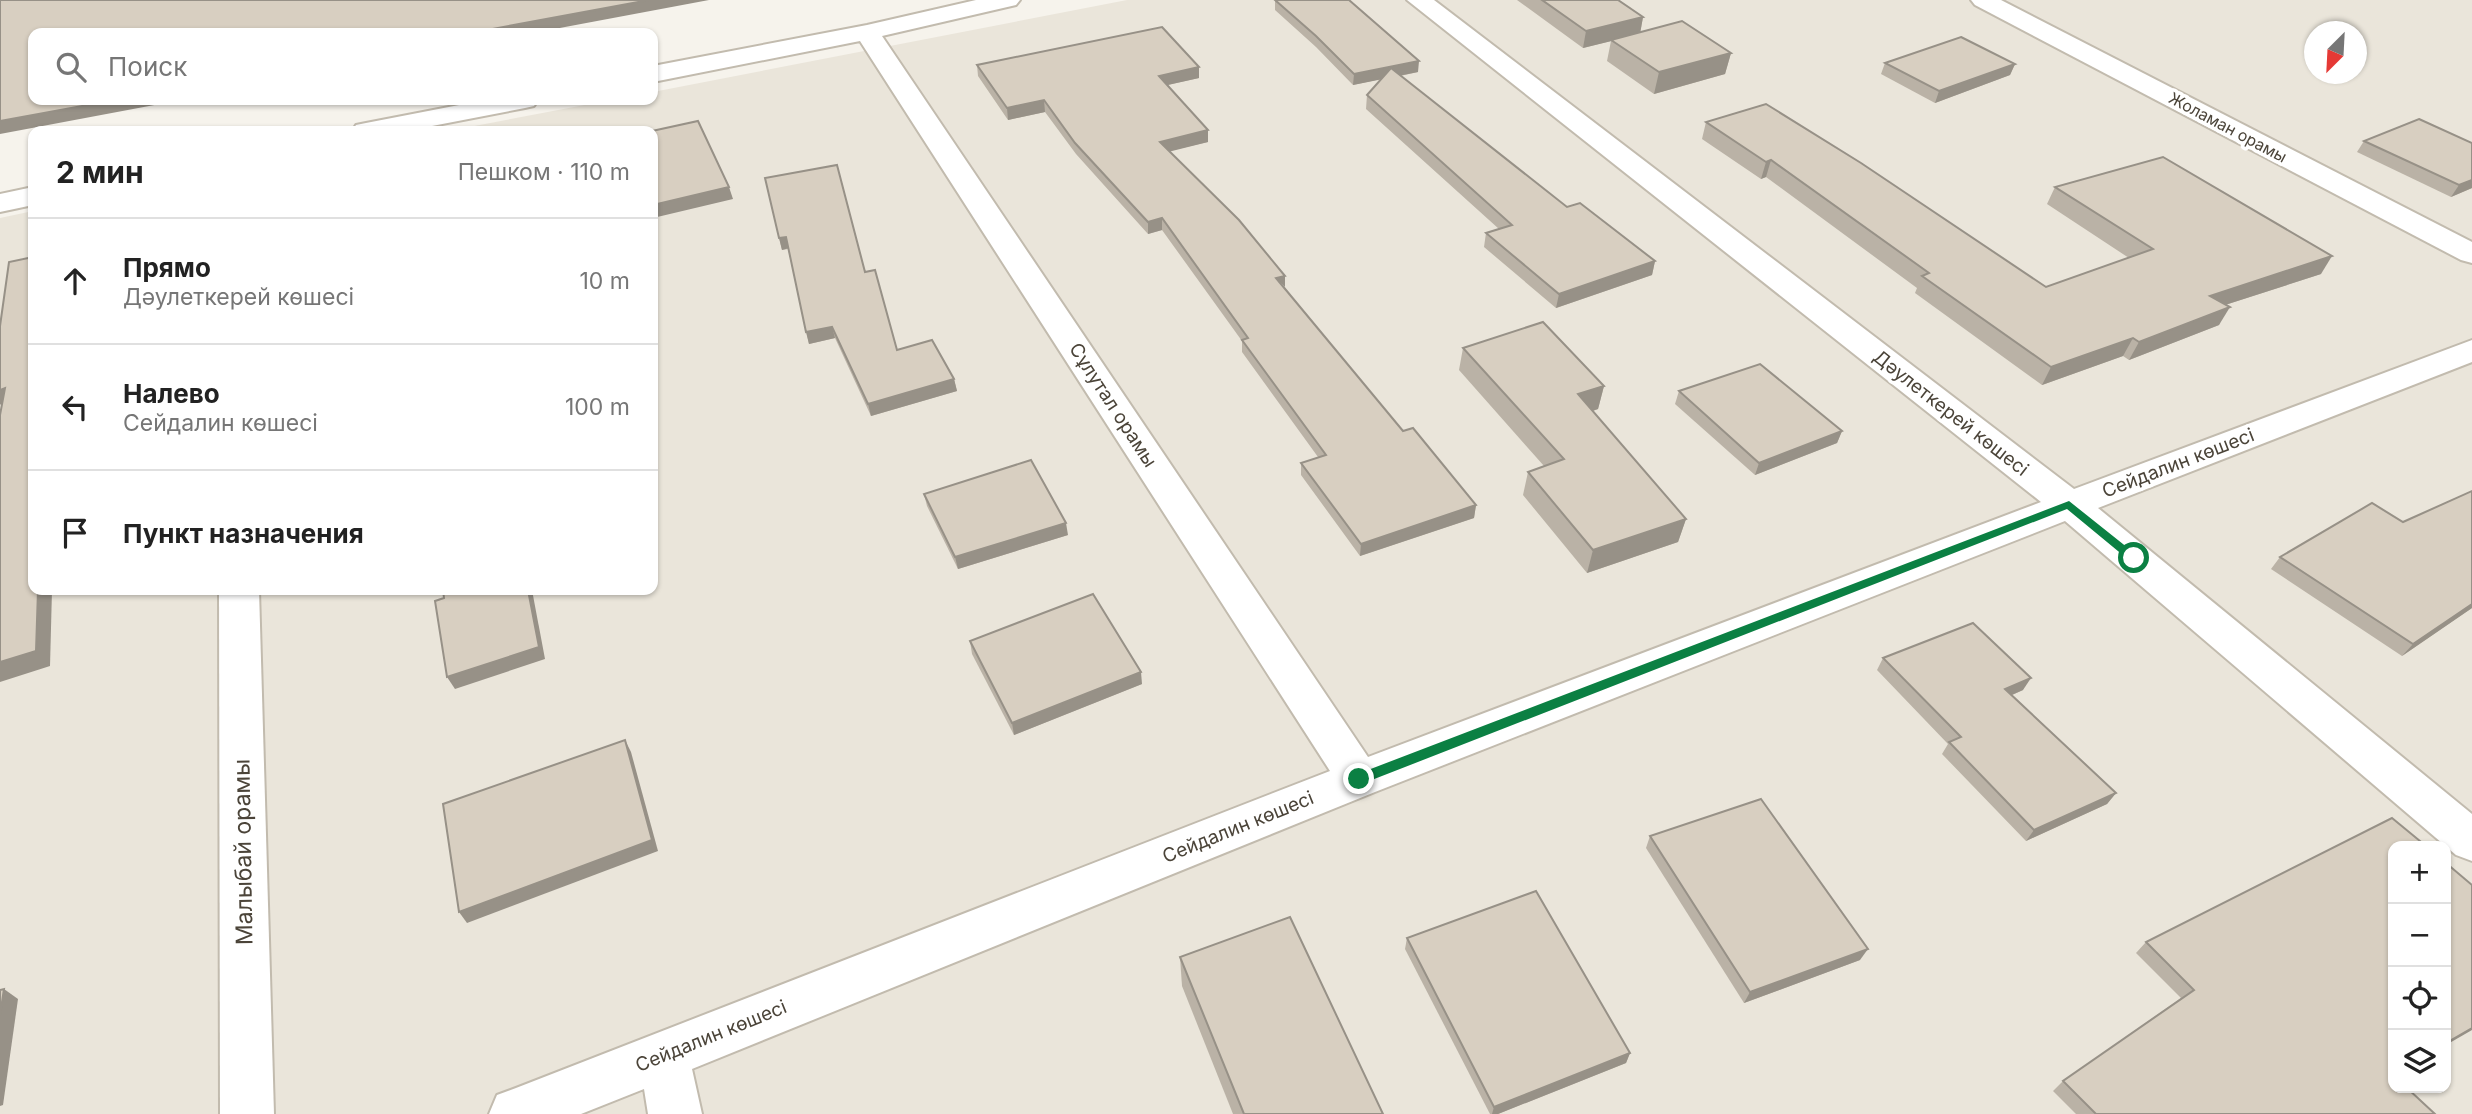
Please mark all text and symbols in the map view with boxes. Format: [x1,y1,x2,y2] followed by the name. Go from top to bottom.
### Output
[2304,21,2367,84] north arrow
[28,28,658,105] search box
[52,48,90,86] icon: search
[108,51,187,82] text: Поиск
[2166,88,2290,166] street label: Жоламан орамы
[56,154,144,190] text: 2 мин
[458,158,630,186] text: Пешком · 110 m
[123,252,211,283] text: Прямо
[56,262,94,300] icon: ahead
[580,267,630,295] text: 10 m
[123,283,354,311] text: Дәулеткерей көшесі
[1064,339,1162,471] street label: Сұлутал орамы
[1869,345,2033,481] street label: Дәулеткерей көшесі
[123,378,220,409] text: Налево
[56,388,94,426] icon: left
[565,393,630,421] text: 100 m
[123,409,318,437] text: Сейдалин көшесі
[2099,423,2257,503] street label: Сейдалин көшесі
[56,514,94,552] icon: arrive
[123,518,364,549] text: Пункт назначения
[2118,542,2149,573] route start
[227,759,259,945] street label: Малыбай орамы
[1343,763,1374,794] route end
[1159,786,1317,868] street label: Сейдалин көшесі
[2388,841,2451,1093] map controls
[2388,841,2451,904] button: +
[2388,904,2451,967] button: −
[2388,967,2451,1030] button: locate
[632,995,790,1077] street label: Сейдалин көшесі
[2388,1030,2451,1093] button: layers

